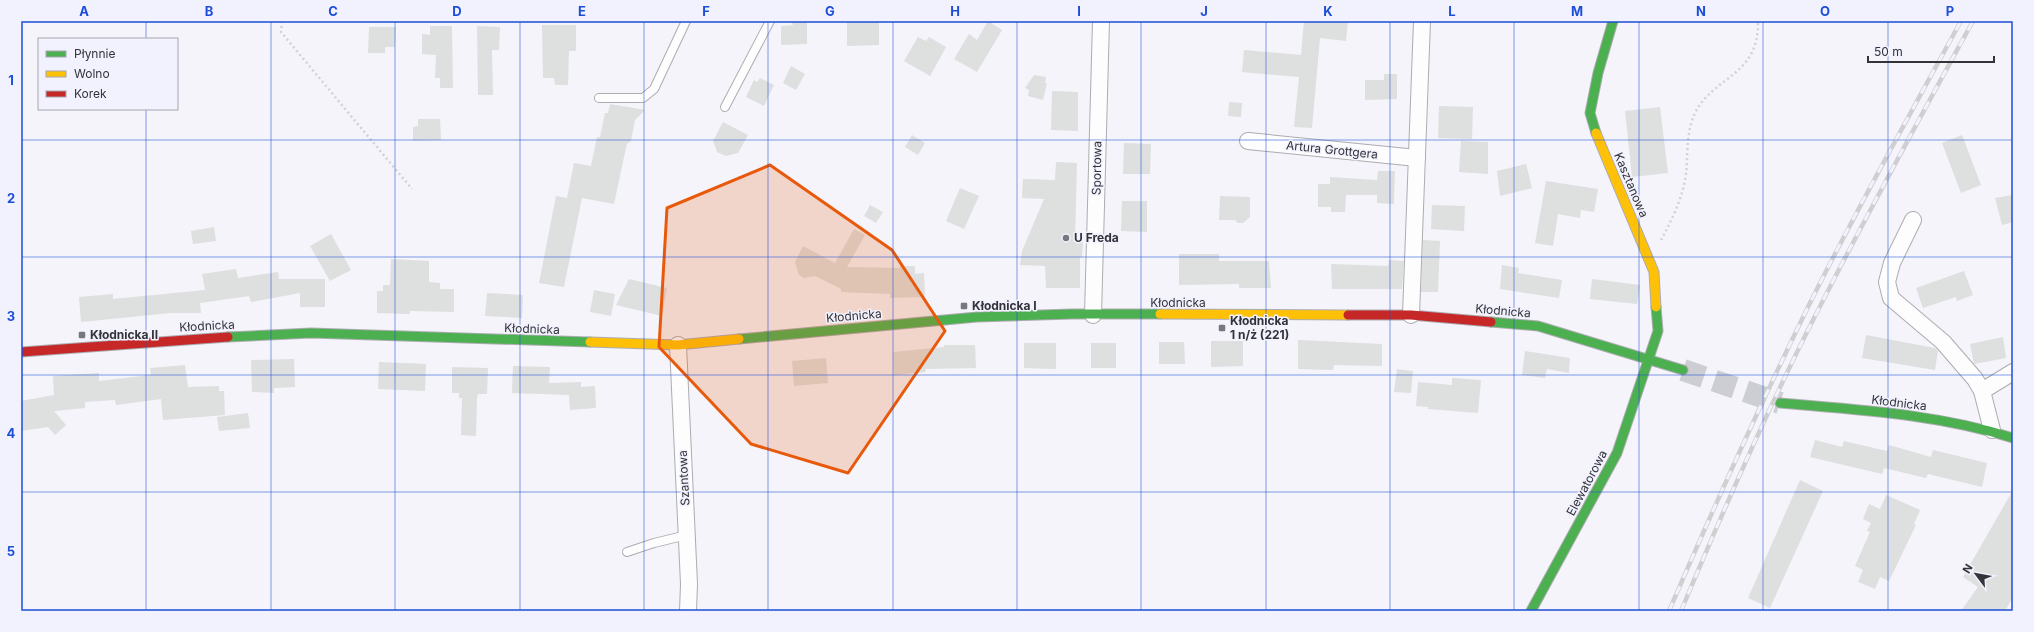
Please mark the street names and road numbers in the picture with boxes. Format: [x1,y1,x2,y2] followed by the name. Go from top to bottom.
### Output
[1285,137,1379,162] street label: Artura Grottgera
[1089,141,1104,195] street label: Sportowa
[1611,150,1652,220] street label: Kasztanowa
[1150,295,1206,310] street label: Kłodnicka
[1475,301,1531,320] street label: Kłodnicka
[826,306,882,325] street label: Kłodnicka
[179,317,235,334] street label: Kłodnicka
[504,320,560,337] street label: Kłodnicka
[1871,392,1928,413] street label: Kłodnicka
[1563,447,1610,518] street label: Elewatorowa
[675,450,692,506] street label: Szantowa

